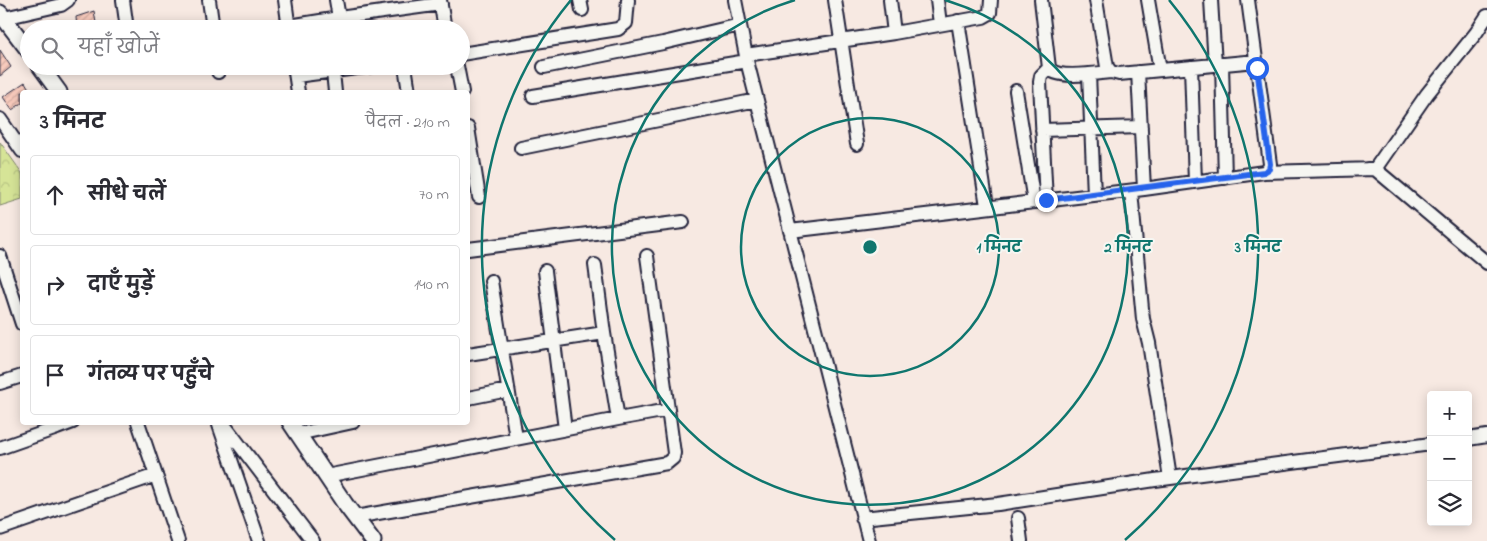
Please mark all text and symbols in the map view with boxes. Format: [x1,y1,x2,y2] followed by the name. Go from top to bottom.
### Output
[20,20,470,75] search box
[38,34,66,62] icon: search
[78,35,160,62] text: यहाँ खोजें
[1246,57,1269,80] route start
[40,108,105,138] text: 3 मिनट
[365,111,450,135] text: पैदल · 210 m
[41,181,69,209] icon: ahead
[88,182,166,209] text: सीधे चलें
[419,183,449,207] text: 70 m
[1035,189,1058,212] route end
[977,234,1023,259] text: 1 मिनट
[1103,234,1153,259] text: 2 मिनट
[1234,234,1282,259] text: 3 मिनट
[861,238,879,256] centre of rings
[41,271,69,299] icon: right
[88,272,154,299] text: दाएँ मुड़ें
[414,273,449,297] text: 140 m
[41,361,69,389] icon: arrive
[88,362,213,389] text: गंतव्य पर पहुँचे
[1427,391,1472,526] map controls
[1427,391,1472,436] button: +
[1427,436,1472,481] button: −
[1427,481,1472,526] button: layers

